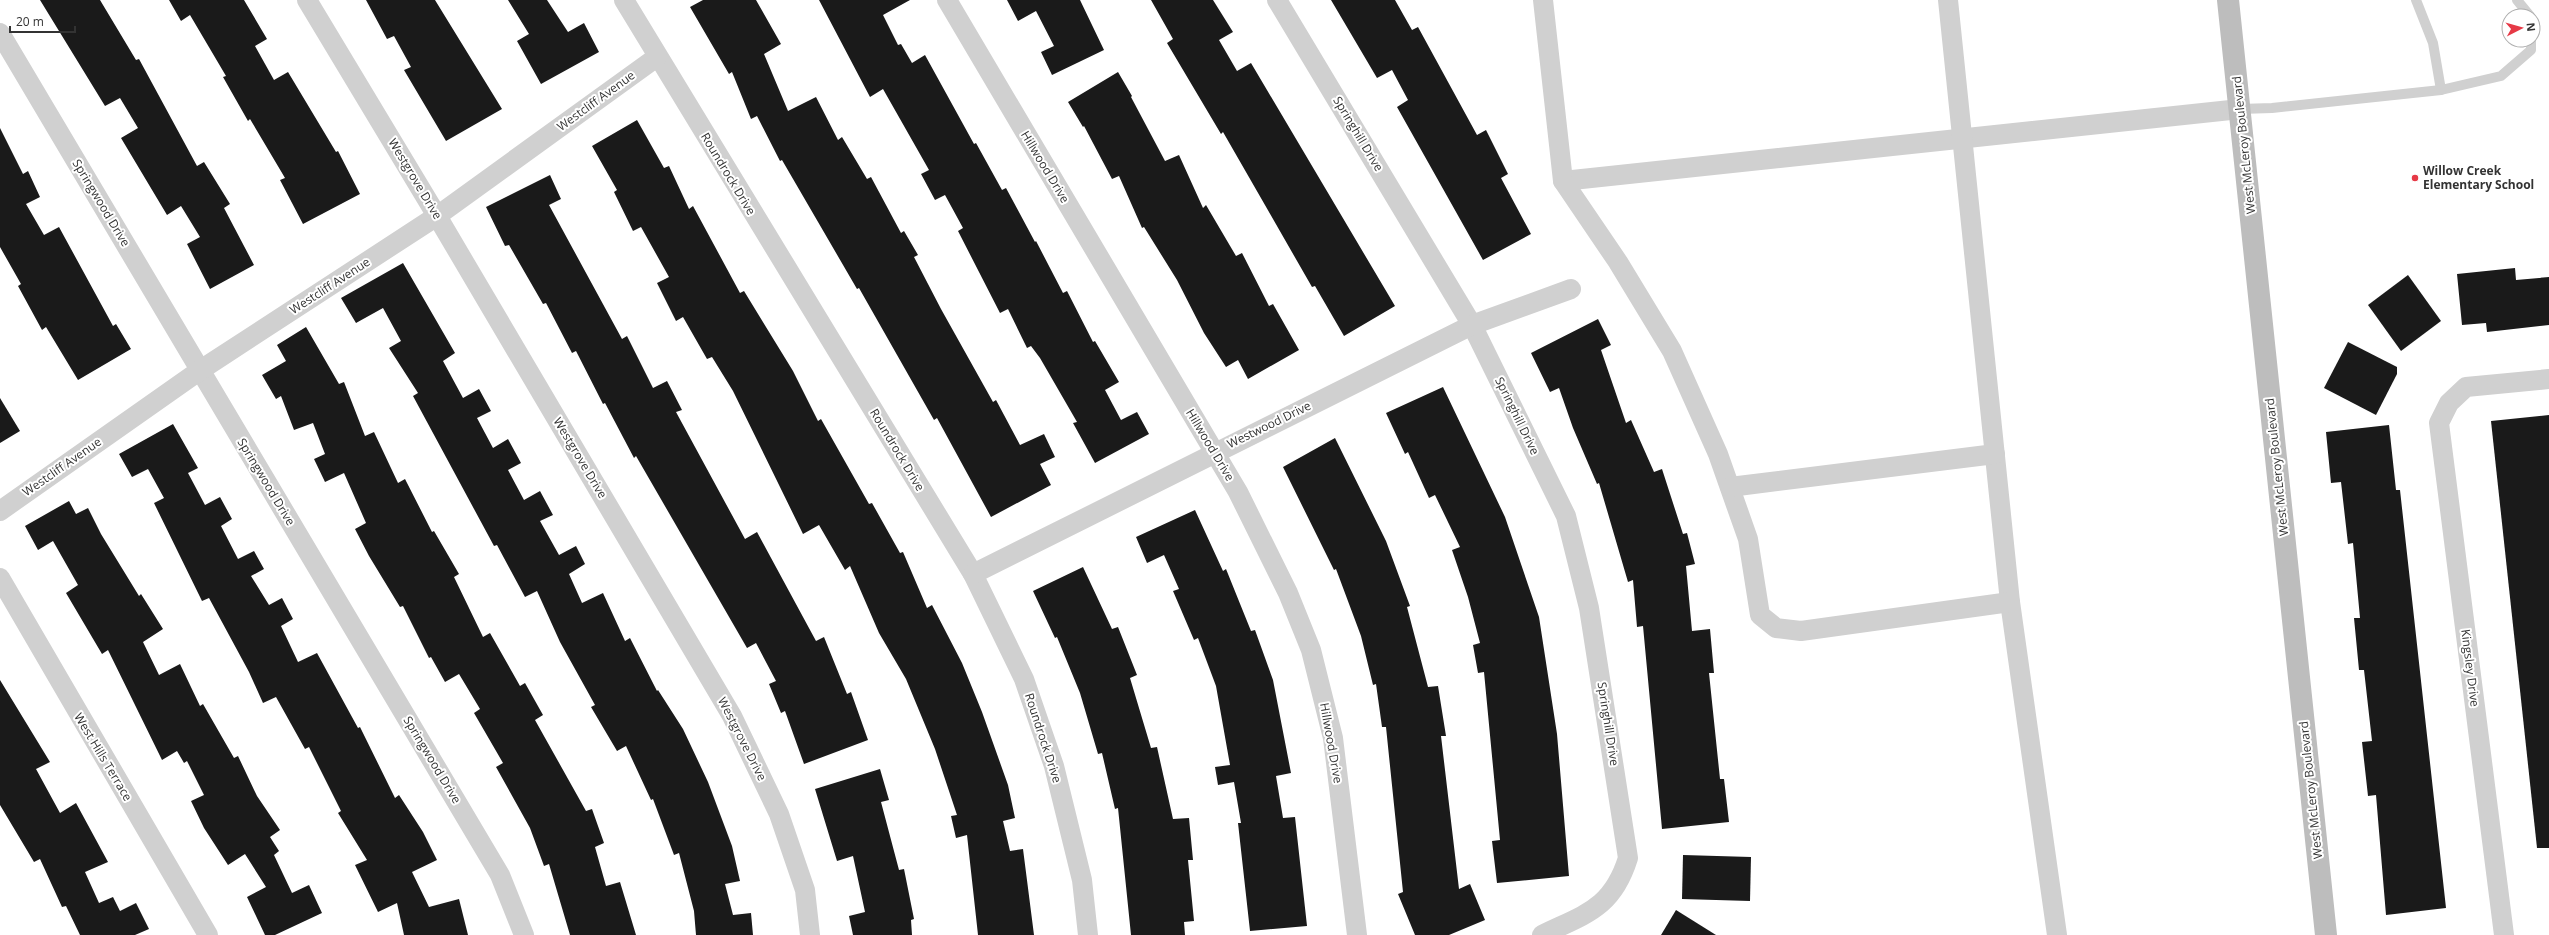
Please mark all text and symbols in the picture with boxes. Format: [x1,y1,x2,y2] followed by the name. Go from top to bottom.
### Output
[10,8,75,34] scale bar
[2501,8,2541,48] north arrow
[16,13,44,30] text: 20 m
[2524,22,2539,32] text: N
[553,66,638,135] street label: Westcliff Avenue
[2228,75,2259,215] street label: West McLeroy Boulevard
[1329,93,1388,175] street label: Springhill Drive
[1017,127,1074,206] street label: Hillwood Drive
[697,129,760,218] street label: Roundrock Drive
[385,135,446,223] street label: Westgrove Drive
[69,156,134,250] street label: Springwood Drive
[2423,162,2534,193] place label: Willow Creek Elementary School
[2410,173,2420,183] marker: Willow Creek Elementary School
[286,253,373,318] street label: Westcliff Avenue
[1491,374,1544,458] street label: Springhill Drive
[1224,397,1314,452] street label: Westwood Drive
[2261,397,2292,537] street label: West McLeroy Boulevard
[866,405,929,494] street label: Roundrock Drive
[1182,405,1239,484] street label: Hillwood Drive
[550,414,611,502] street label: Westgrove Drive
[19,433,105,500] street label: Westcliff Avenue
[234,435,299,529] street label: Springwood Drive
[2457,628,2484,708] street label: Kingsley Drive
[1593,681,1624,767] street label: Springhill Drive
[1021,691,1066,785] street label: Roundrock Drive
[714,694,771,784] street label: Westgrove Drive
[1316,701,1347,785] street label: Hillwood Drive
[70,709,137,804] street label: West Hills Terrace
[400,713,465,807] street label: Springwood Drive
[2295,720,2326,860] street label: West McLeroy Boulevard

